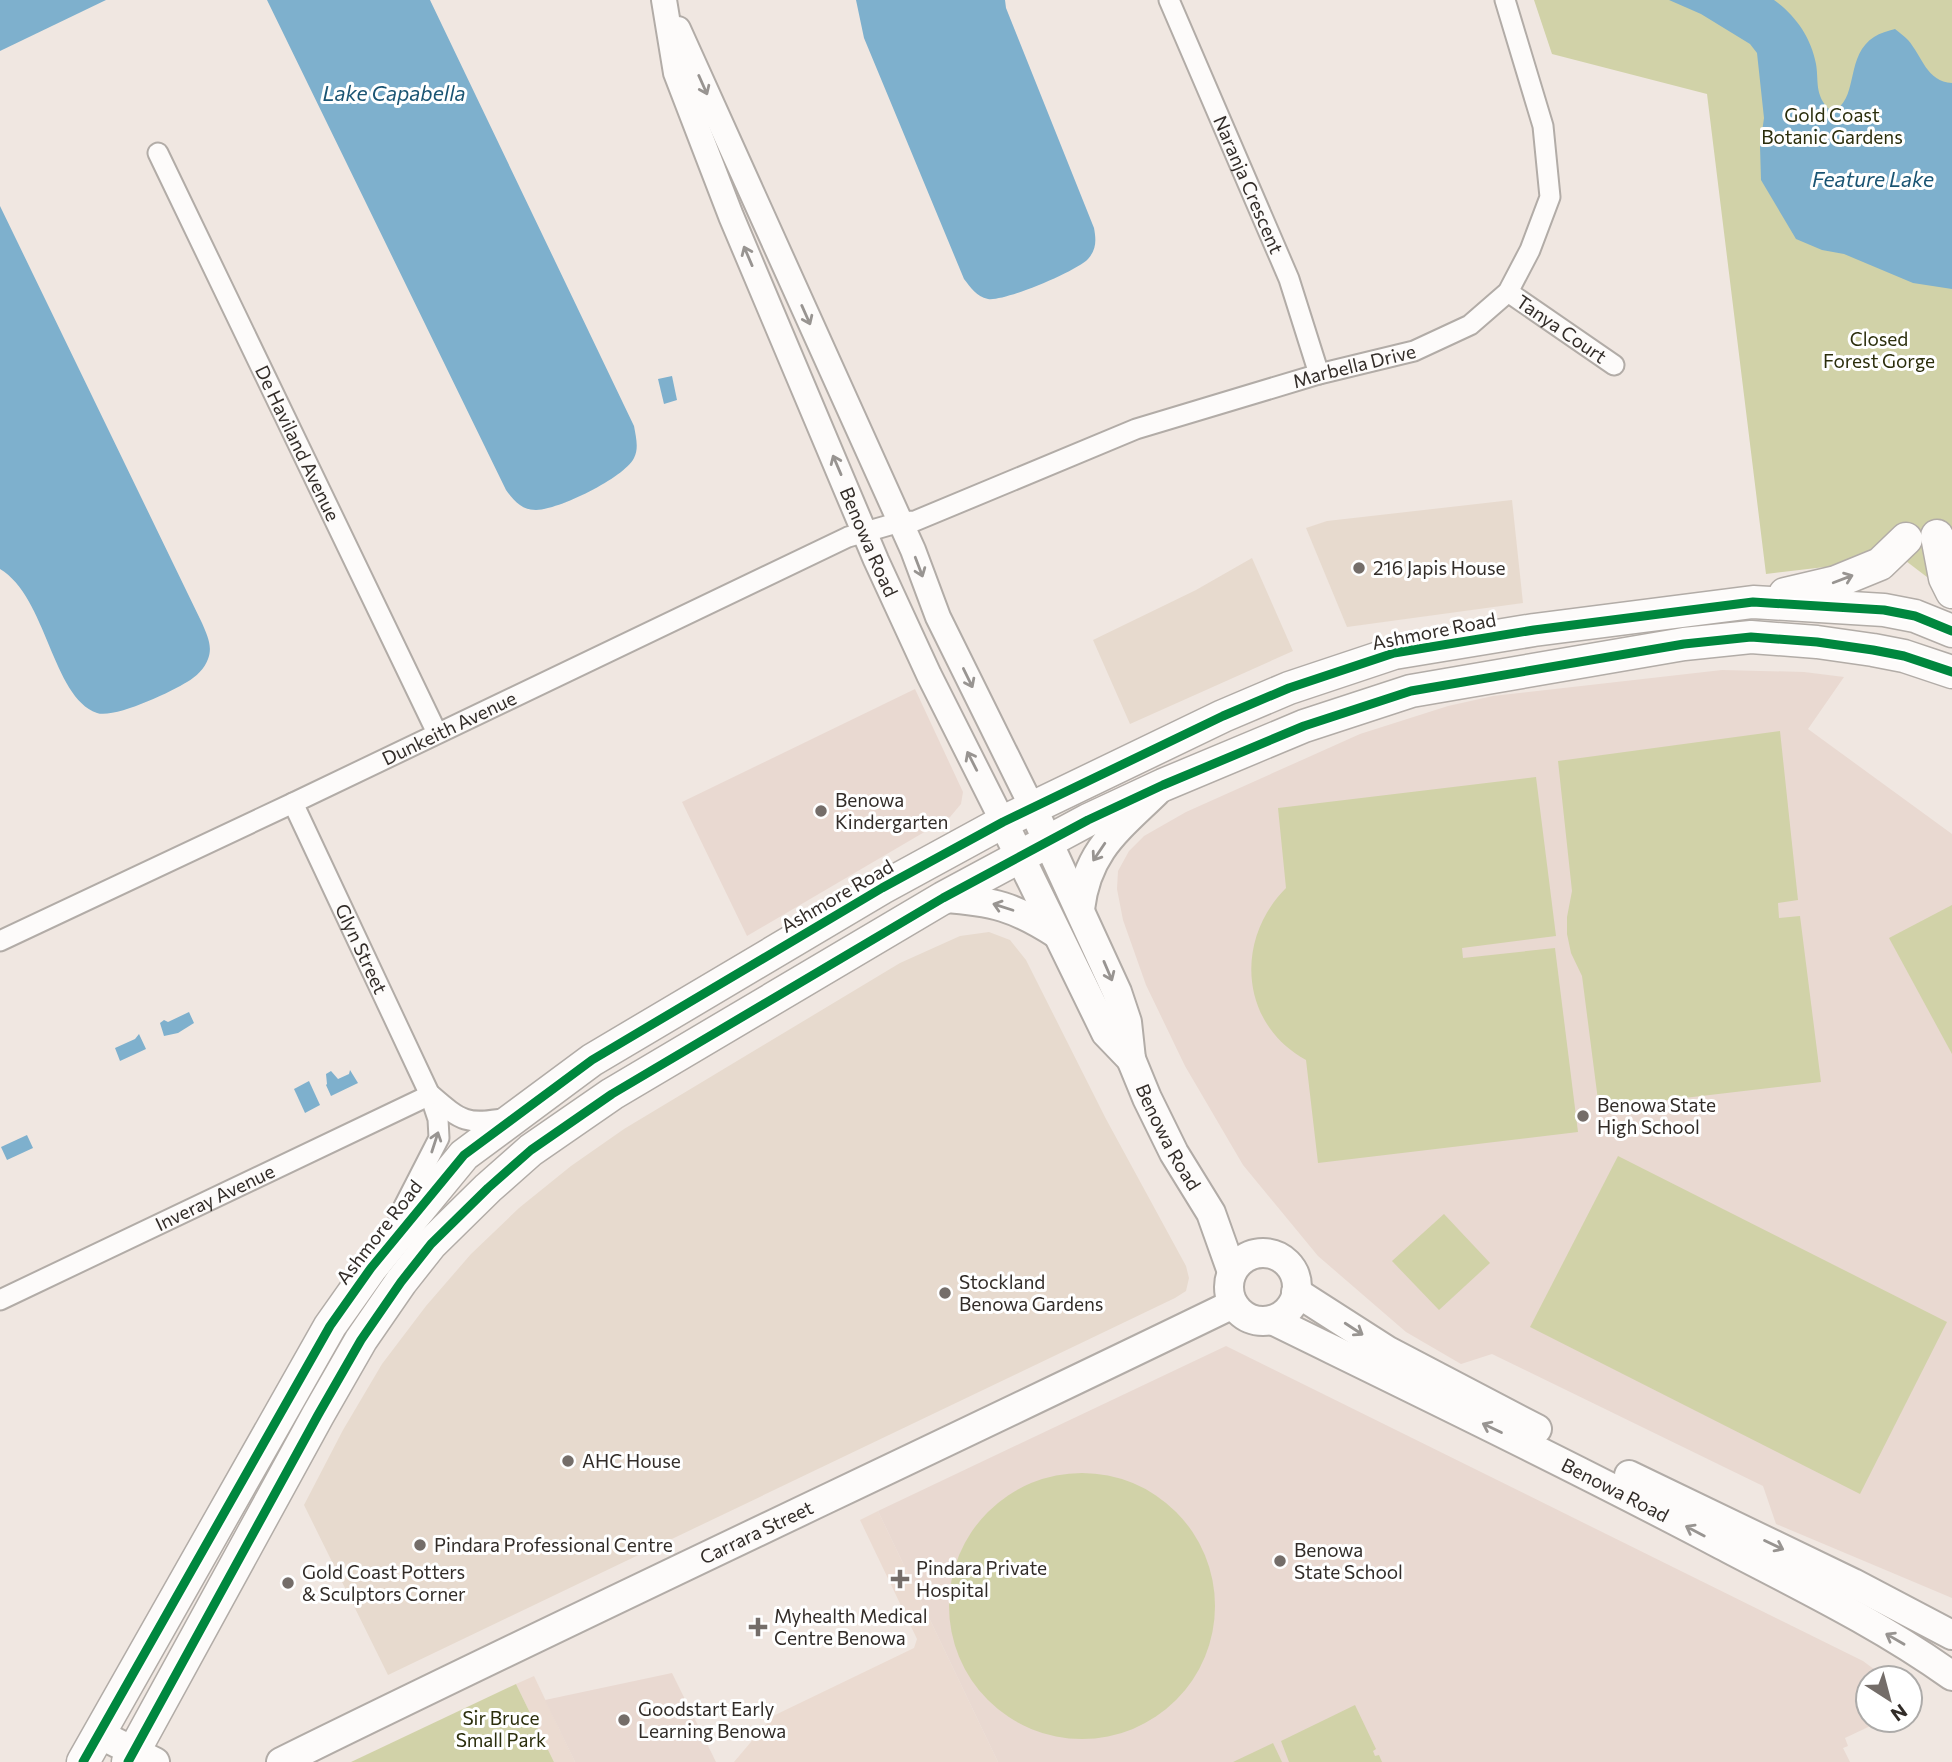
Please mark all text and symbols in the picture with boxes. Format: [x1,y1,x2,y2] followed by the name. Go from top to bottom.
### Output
[697,73,710,95] one-way arrow
[323,80,465,105] water label: Lake Capabella
[1761,103,1903,148] park label: Gold Coast Botanic Gardens
[1209,112,1289,257] street label: Naranja Crescent
[1812,166,1934,191] water label: Feature Lake
[741,245,754,267] one-way arrow
[1512,289,1612,368] street label: Tanya Court
[800,303,813,325] one-way arrow
[1823,327,1935,372] park label: Closed Forest Gorge
[1290,339,1418,392] street label: Marbella Drive
[251,361,345,525] street label: De Haviland Avenue
[829,455,842,476] one-way arrow
[836,483,903,600] street label: Benowa Road
[914,555,927,577] one-way arrow
[1373,556,1506,579] place label: 216 Japis House
[1351,560,1367,576] marker: 216 Japis House
[1832,571,1854,584] one-way arrow
[1370,607,1498,654] street label: Ashmore Road
[962,667,976,688] one-way arrow
[378,686,520,770] street label: Dunkeith Avenue
[965,751,979,772] one-way arrow
[835,788,948,833] place label: Benowa Kindergarten
[813,803,829,819] marker: Benowa Kindergarten
[1092,842,1106,861] one-way arrow
[776,854,897,937] street label: Ashmore Road
[331,900,393,997] street label: Glyn Street
[992,900,1014,913] one-way arrow
[1102,960,1115,982] one-way arrow
[1131,1080,1206,1194] street label: Benowa Road
[1597,1093,1716,1138] place label: Benowa State High School
[1575,1108,1591,1124] marker: Benowa State High School
[430,1132,442,1153] one-way arrow
[151,1159,278,1235] street label: Inveray Avenue
[331,1175,426,1288] street label: Ashmore Road
[959,1270,1103,1315] place label: Stockland Benowa Gardens
[937,1285,953,1301] marker: Stockland Benowa Gardens
[1343,1322,1363,1336] one-way arrow
[1482,1421,1503,1434] one-way arrow
[582,1449,681,1472] place label: AHC House
[560,1453,576,1469] marker: AHC House
[1558,1453,1673,1526] street label: Benowa Road
[696,1495,817,1569] street label: Carrara Street
[1685,1523,1706,1537] one-way arrow
[434,1533,673,1556] place label: Pindara Professional Centre
[412,1537,428,1553] marker: Pindara Professional Centre
[1294,1538,1403,1583] place label: Benowa State School
[1763,1538,1784,1552] one-way arrow
[1272,1553,1288,1569] marker: Benowa State School
[916,1556,1047,1601] place label: Pindara Private Hospital
[302,1560,466,1605] place label: Gold Coast Potters & Sculptors Corner
[890,1569,910,1589] marker: Pindara Private Hospital
[280,1575,296,1591] marker: Gold Coast Potters & Sculptors Corner
[774,1604,928,1649] place label: Myhealth Medical Centre Benowa
[748,1617,768,1637] marker: Myhealth Medical Centre Benowa
[1885,1632,1905,1646] one-way arrow
[1854,1664,1924,1734] north arrow
[638,1697,786,1742] place label: Goodstart Early Learning Benowa
[1887,1700,1912,1727] text: N
[456,1706,546,1751] park label: Sir Bruce Small Park
[616,1712,632,1728] marker: Goodstart Early Learning Benowa

